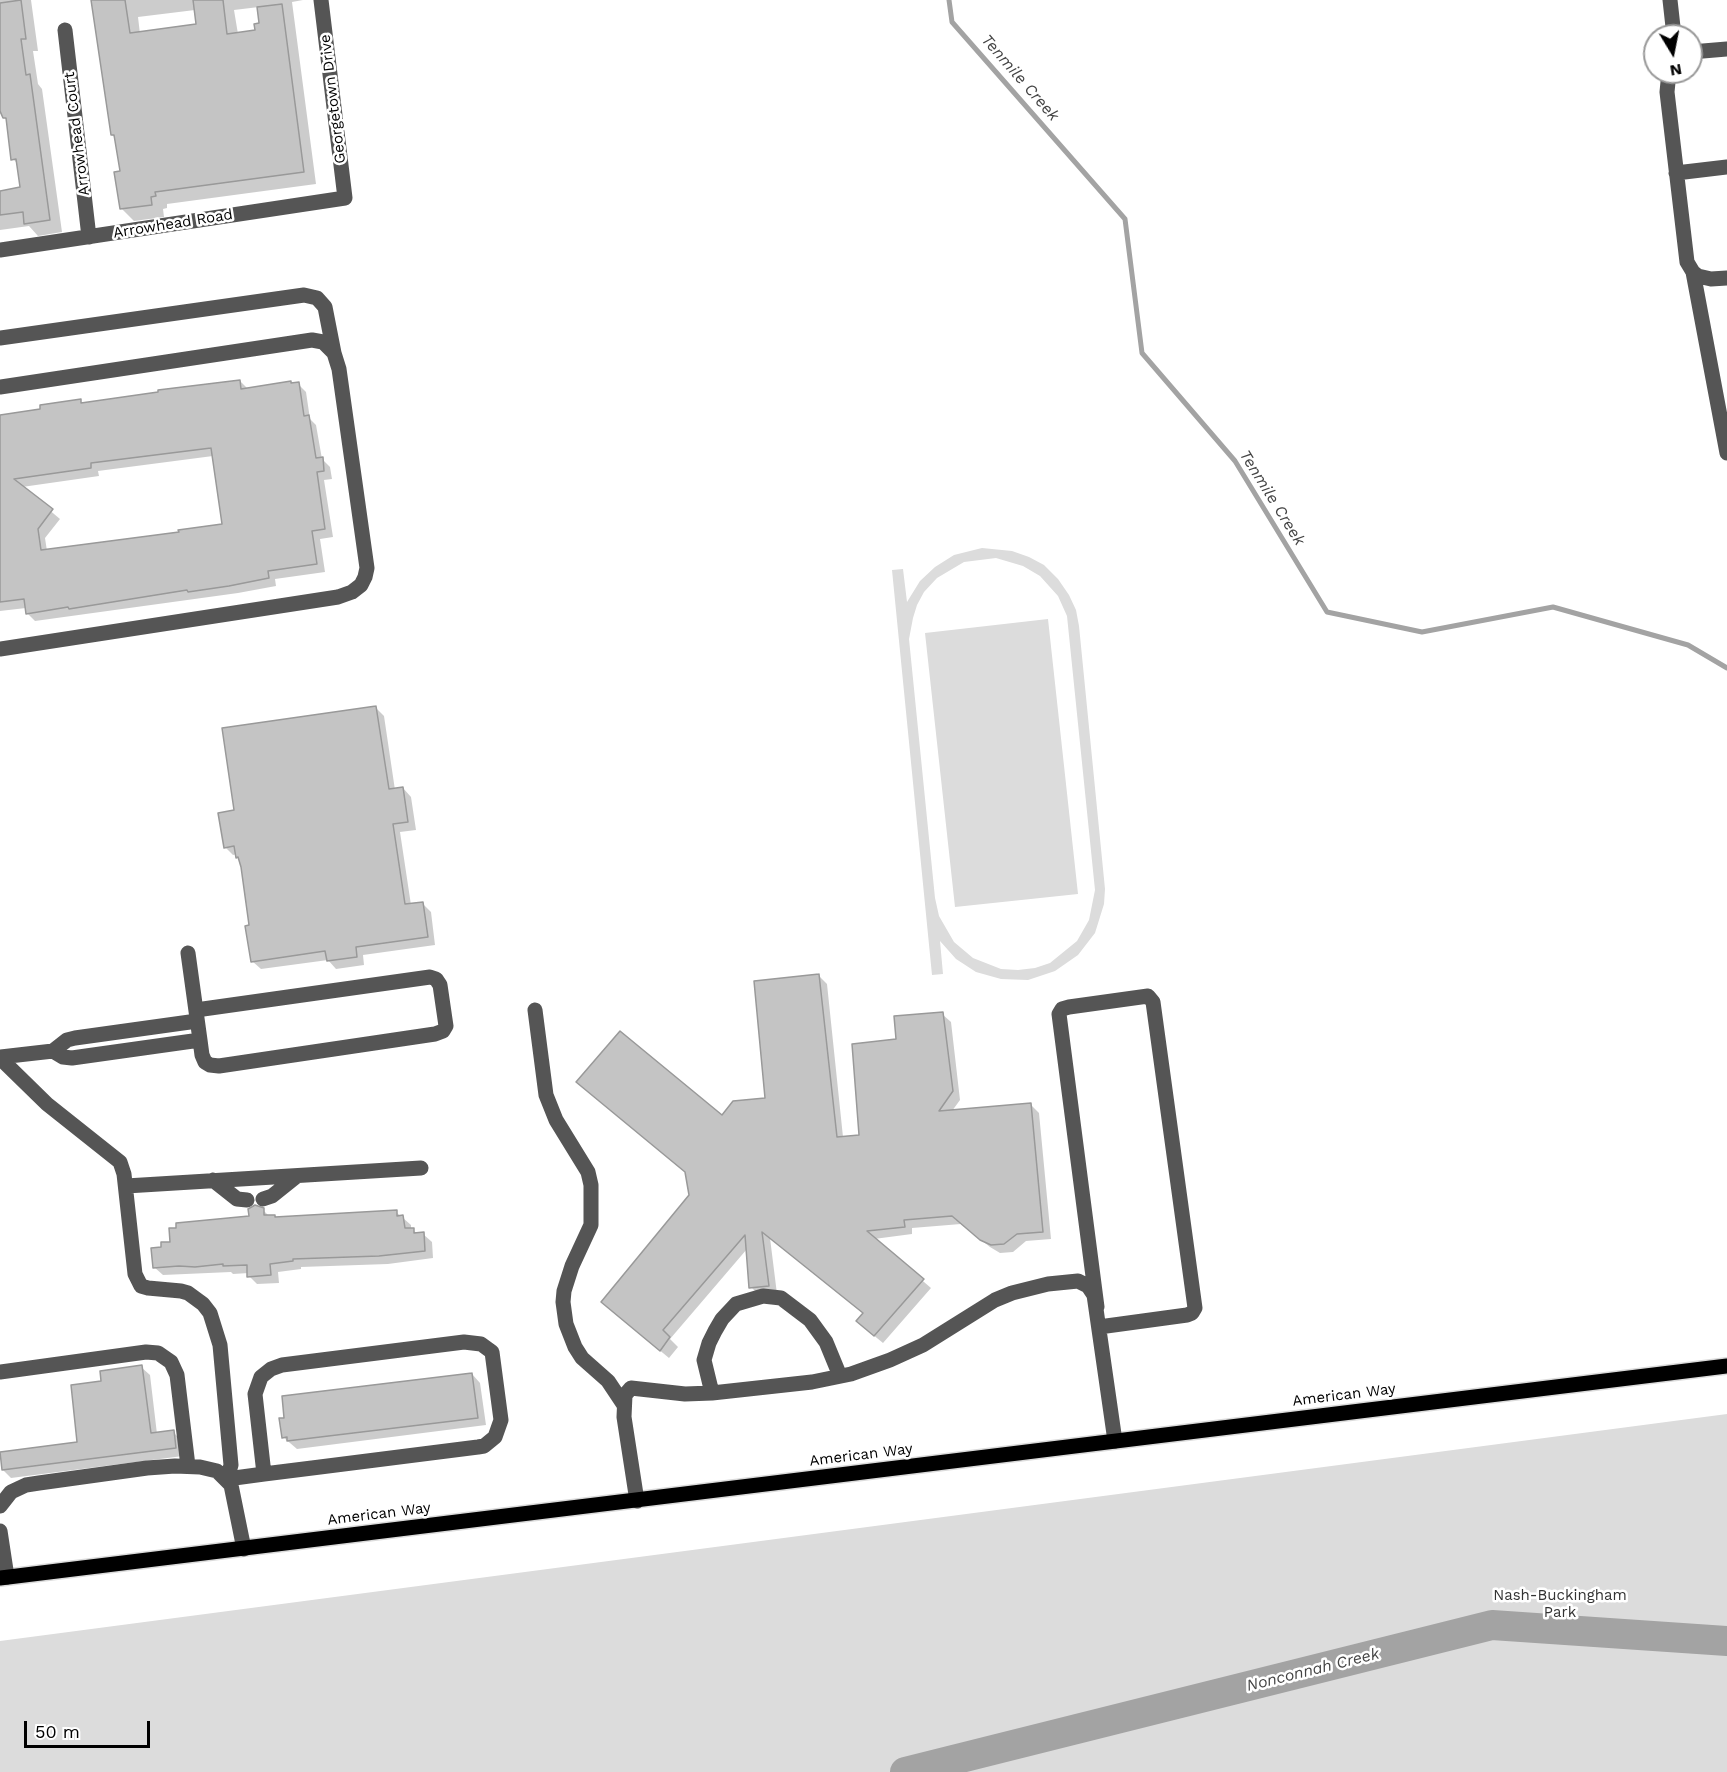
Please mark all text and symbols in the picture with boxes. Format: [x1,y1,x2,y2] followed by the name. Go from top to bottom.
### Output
[1643,24,1703,84] north arrow
[977,31,1063,125] water label: Tenmile Creek
[316,33,350,165] street label: Georgetown Drive
[1668,60,1683,81] text: N
[60,71,94,197] street label: Arrowhead Court
[112,206,234,242] street label: Arrowhead Road
[1235,447,1309,549] water label: Tenmile Creek
[1291,1380,1397,1410] street label: American Way
[808,1440,914,1470] street label: American Way
[326,1499,432,1529] street label: American Way
[1493,1587,1627,1622] park label: Nash-Buckingham Park
[1245,1644,1381,1696] water label: Nonconnah Creek
[27,1709,153,1747] scale bar
[35,1721,80,1742] text: 50 m

